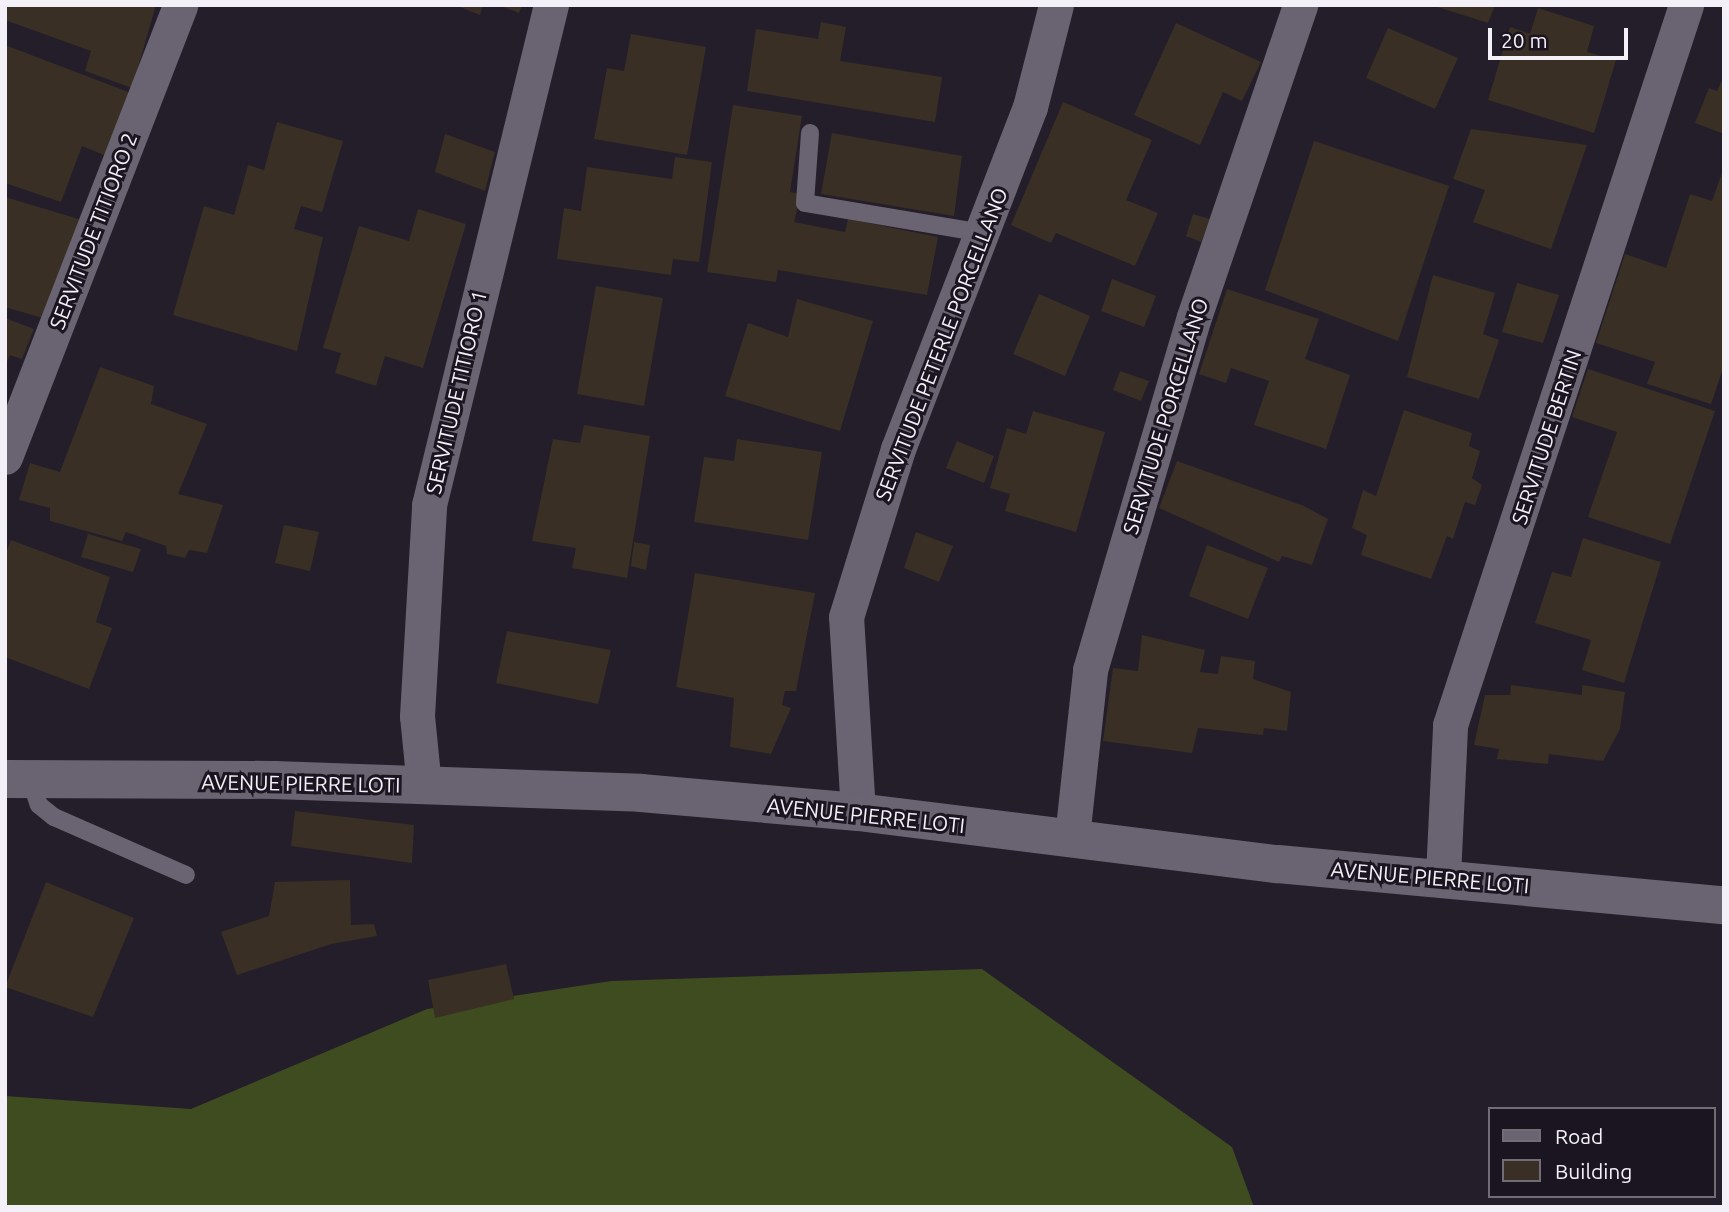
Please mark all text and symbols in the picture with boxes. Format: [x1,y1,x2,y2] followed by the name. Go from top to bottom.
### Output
[1491,14,1631,58] scale bar
[1501,28,1548,52] text: 20 m
[44,129,142,333] street label: SERVITUDE TITIORO 2
[869,184,1013,504] street label: SERVITUDE PETERLE PORCELLANO
[420,288,492,496] street label: SERVITUDE TITIORO 1
[1117,295,1213,537] street label: SERVITUDE PORCELLANO
[1506,346,1586,528] street label: SERVITUDE BERTIN
[201,769,401,797] street label: AVENUE PIERRE LOTI
[766,792,966,838] street label: AVENUE PIERRE LOTI
[1330,856,1530,898] street label: AVENUE PIERRE LOTI
[1488,1107,1715,1198] legend
[1555,1124,1603,1148] text: Road
[1555,1159,1632,1183] text: Building

